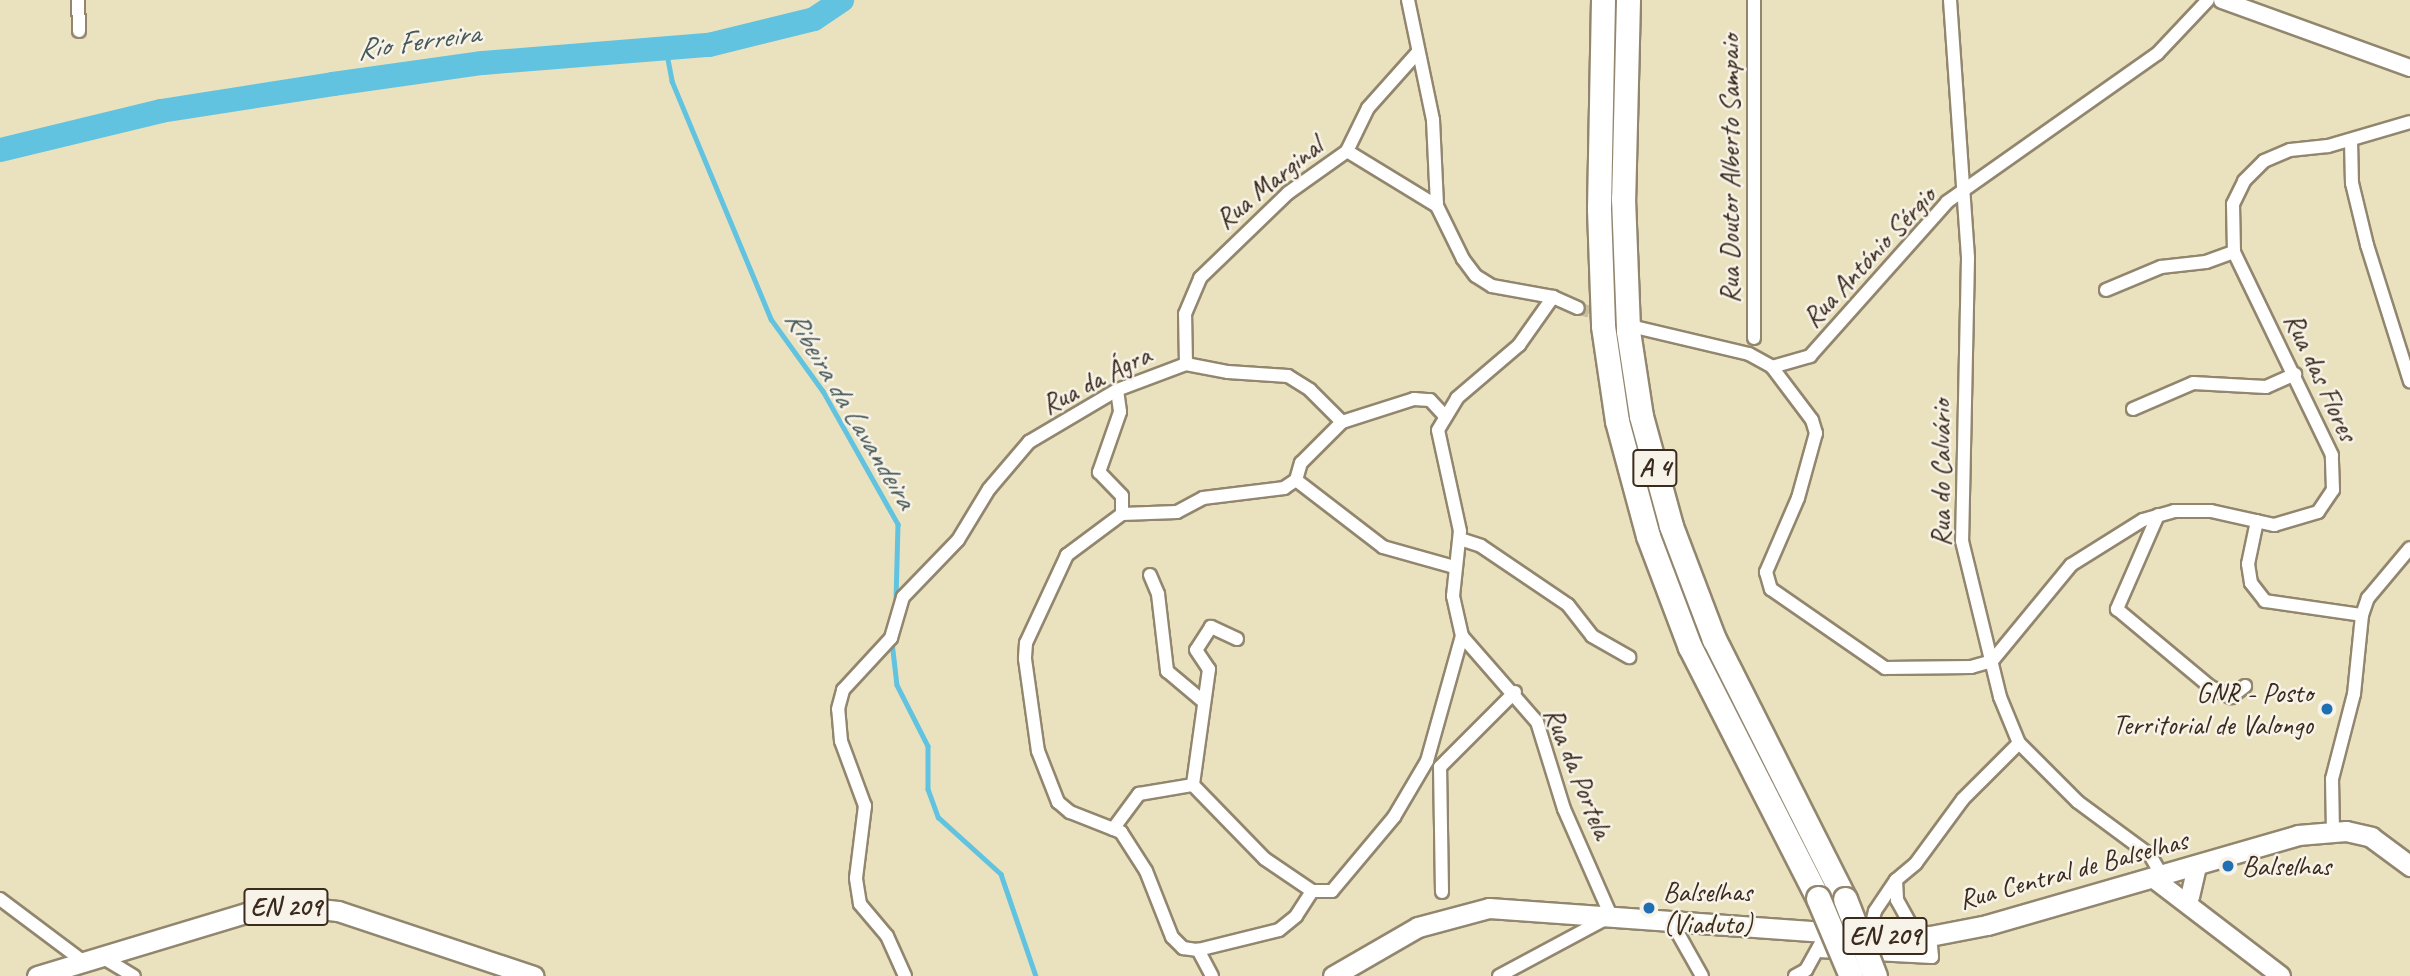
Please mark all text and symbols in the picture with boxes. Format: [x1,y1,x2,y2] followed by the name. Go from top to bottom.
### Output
[354,15,482,67] water label: Rio Ferreira
[1713,34,1747,304] street label: Rua Doutor Alberto Sampaio
[1208,129,1330,237] street label: Rua Marginal
[1795,180,1943,334] street label: Rua António Sérgio
[778,304,924,514] water label: Ribeira da Lavandeira
[2276,307,2366,447] street label: Rua das Flores
[1035,338,1157,422] street label: Rua da Ágra
[1924,399,1958,547] street label: Rua do Calvário
[1632,446,1678,490] road number: A 4
[2112,676,2313,742] place label: GNR - Posto Territorial de Valongo
[2319,701,2335,717] marker: GNR - Posto Territorial de Valongo
[1536,702,1620,844] street label: Rua da Portela
[1955,823,2191,917] street label: Rua Central de Balselhas
[2242,849,2331,883] place label: Balselhas
[2220,858,2236,874] marker: Balselhas
[1663,875,1752,941] place label: Balselhas (Viaduto)
[242,885,330,930] road number: EN 209
[1641,900,1657,916] marker: Balselhas (Viaduto)
[1841,914,1929,959] road number: EN 209

